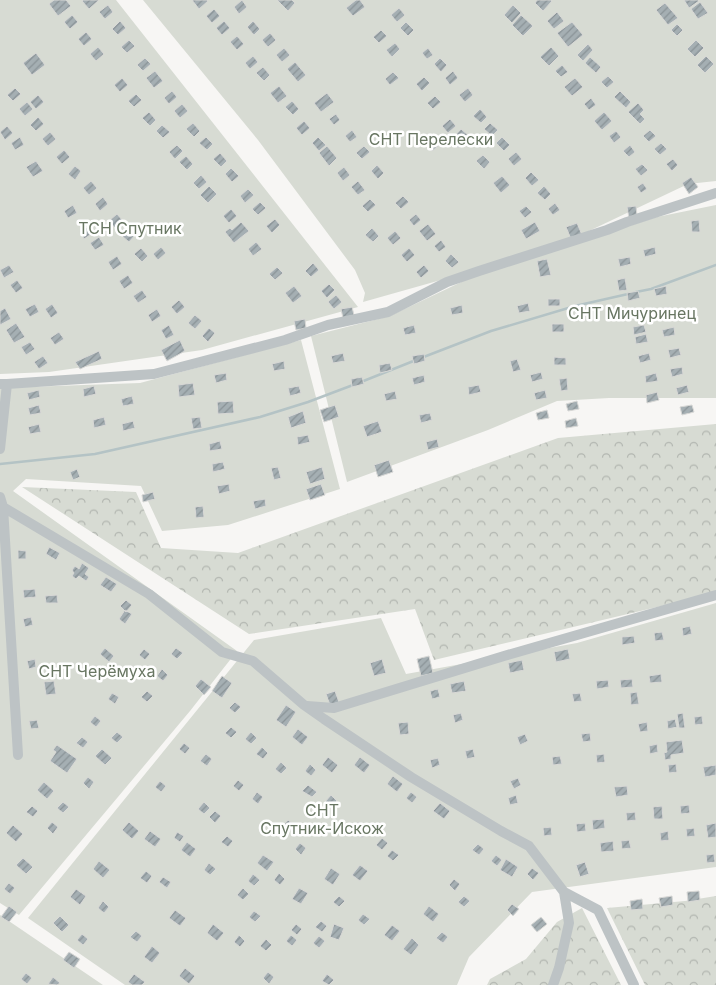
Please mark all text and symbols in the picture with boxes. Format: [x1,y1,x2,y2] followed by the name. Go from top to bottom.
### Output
[369,129,493,149] park label: СНТ Перелески
[78,218,182,238] park label: ТСН Спутник
[568,303,696,323] park label: СНТ Мичуринец
[38,661,156,681] park label: СНТ Черёмуха
[260,800,384,838] park label: СНТ Спутник-Искож

